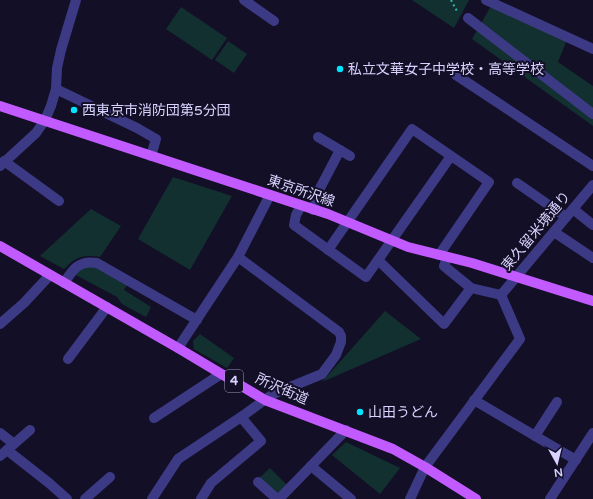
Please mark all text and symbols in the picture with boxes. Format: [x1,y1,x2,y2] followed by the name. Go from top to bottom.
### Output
[348,61,544,78] place label: 私立文華女子中学校・高等学校
[335,64,345,74] marker: 私立文華女子中学校・高等学校
[82,102,231,119] place label: 西東京市消防団第5分団
[69,105,79,115] marker: 西東京市消防団第5分団
[265,172,337,210] street label: 東京所沢線
[498,188,574,274] street label: 東久留米境通り
[225,370,243,392] road number: 4
[253,370,311,408] street label: 所沢街道
[368,404,438,421] place label: 山田うどん
[355,407,365,417] marker: 山田うどん
[537,443,577,483] north arrow
[553,465,564,479] text: N

